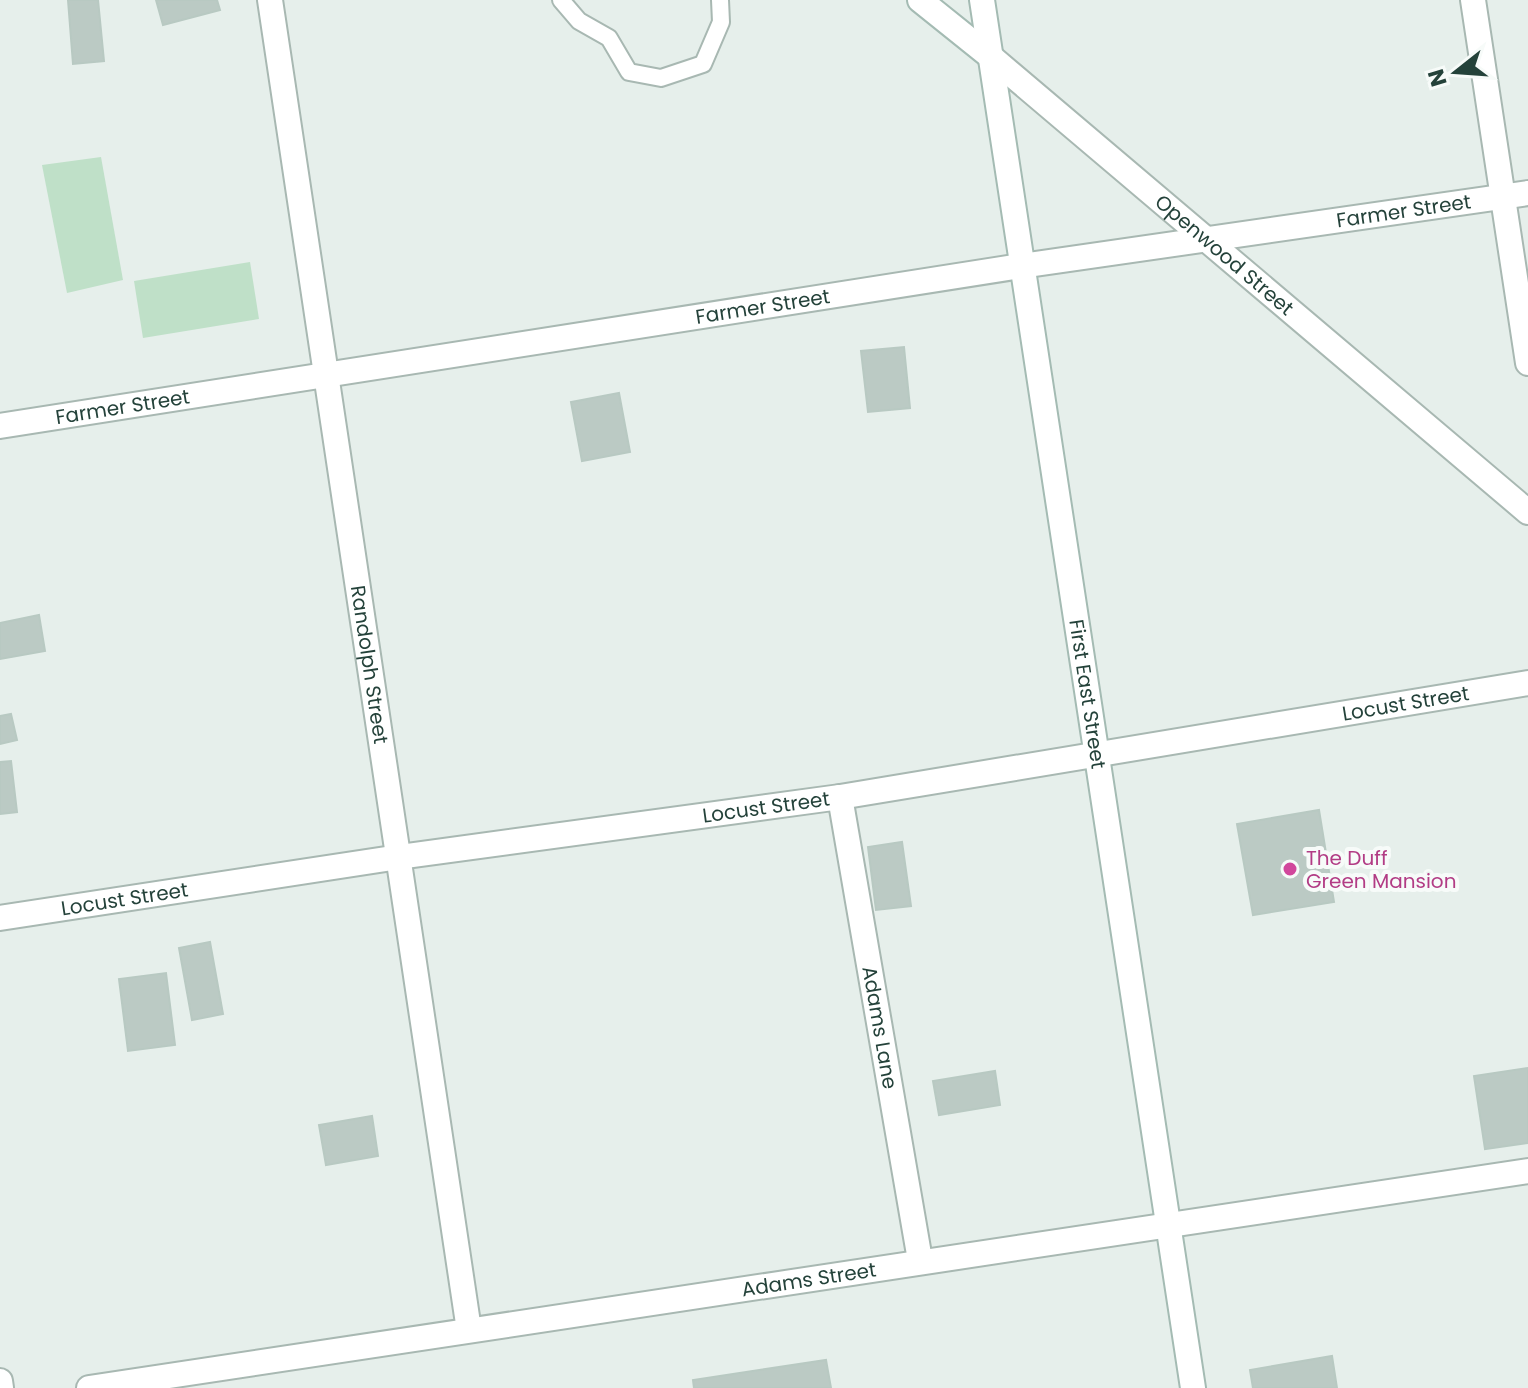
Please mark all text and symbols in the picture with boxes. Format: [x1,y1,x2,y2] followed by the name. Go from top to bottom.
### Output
[1416,32,1496,112] north arrow
[1420,65,1455,90] text: N
[1335,187,1473,234] street label: Farmer Street
[1149,188,1300,322] street label: Openwood Street
[694,282,832,331] street label: Farmer Street
[53,382,192,431] street label: Farmer Street
[344,583,395,746] street label: Randolph Street
[1062,617,1113,771] street label: First East Street
[1340,679,1471,728] street label: Locust Street
[701,785,831,830] street label: Locust Street
[1306,844,1456,895] place label: The Duff Green Mansion
[1281,860,1299,878] marker: The Duff Green Mansion
[59,875,190,922] street label: Locust Street
[855,964,904,1091] street label: Adams Lane
[740,1255,878,1303] street label: Adams Street

